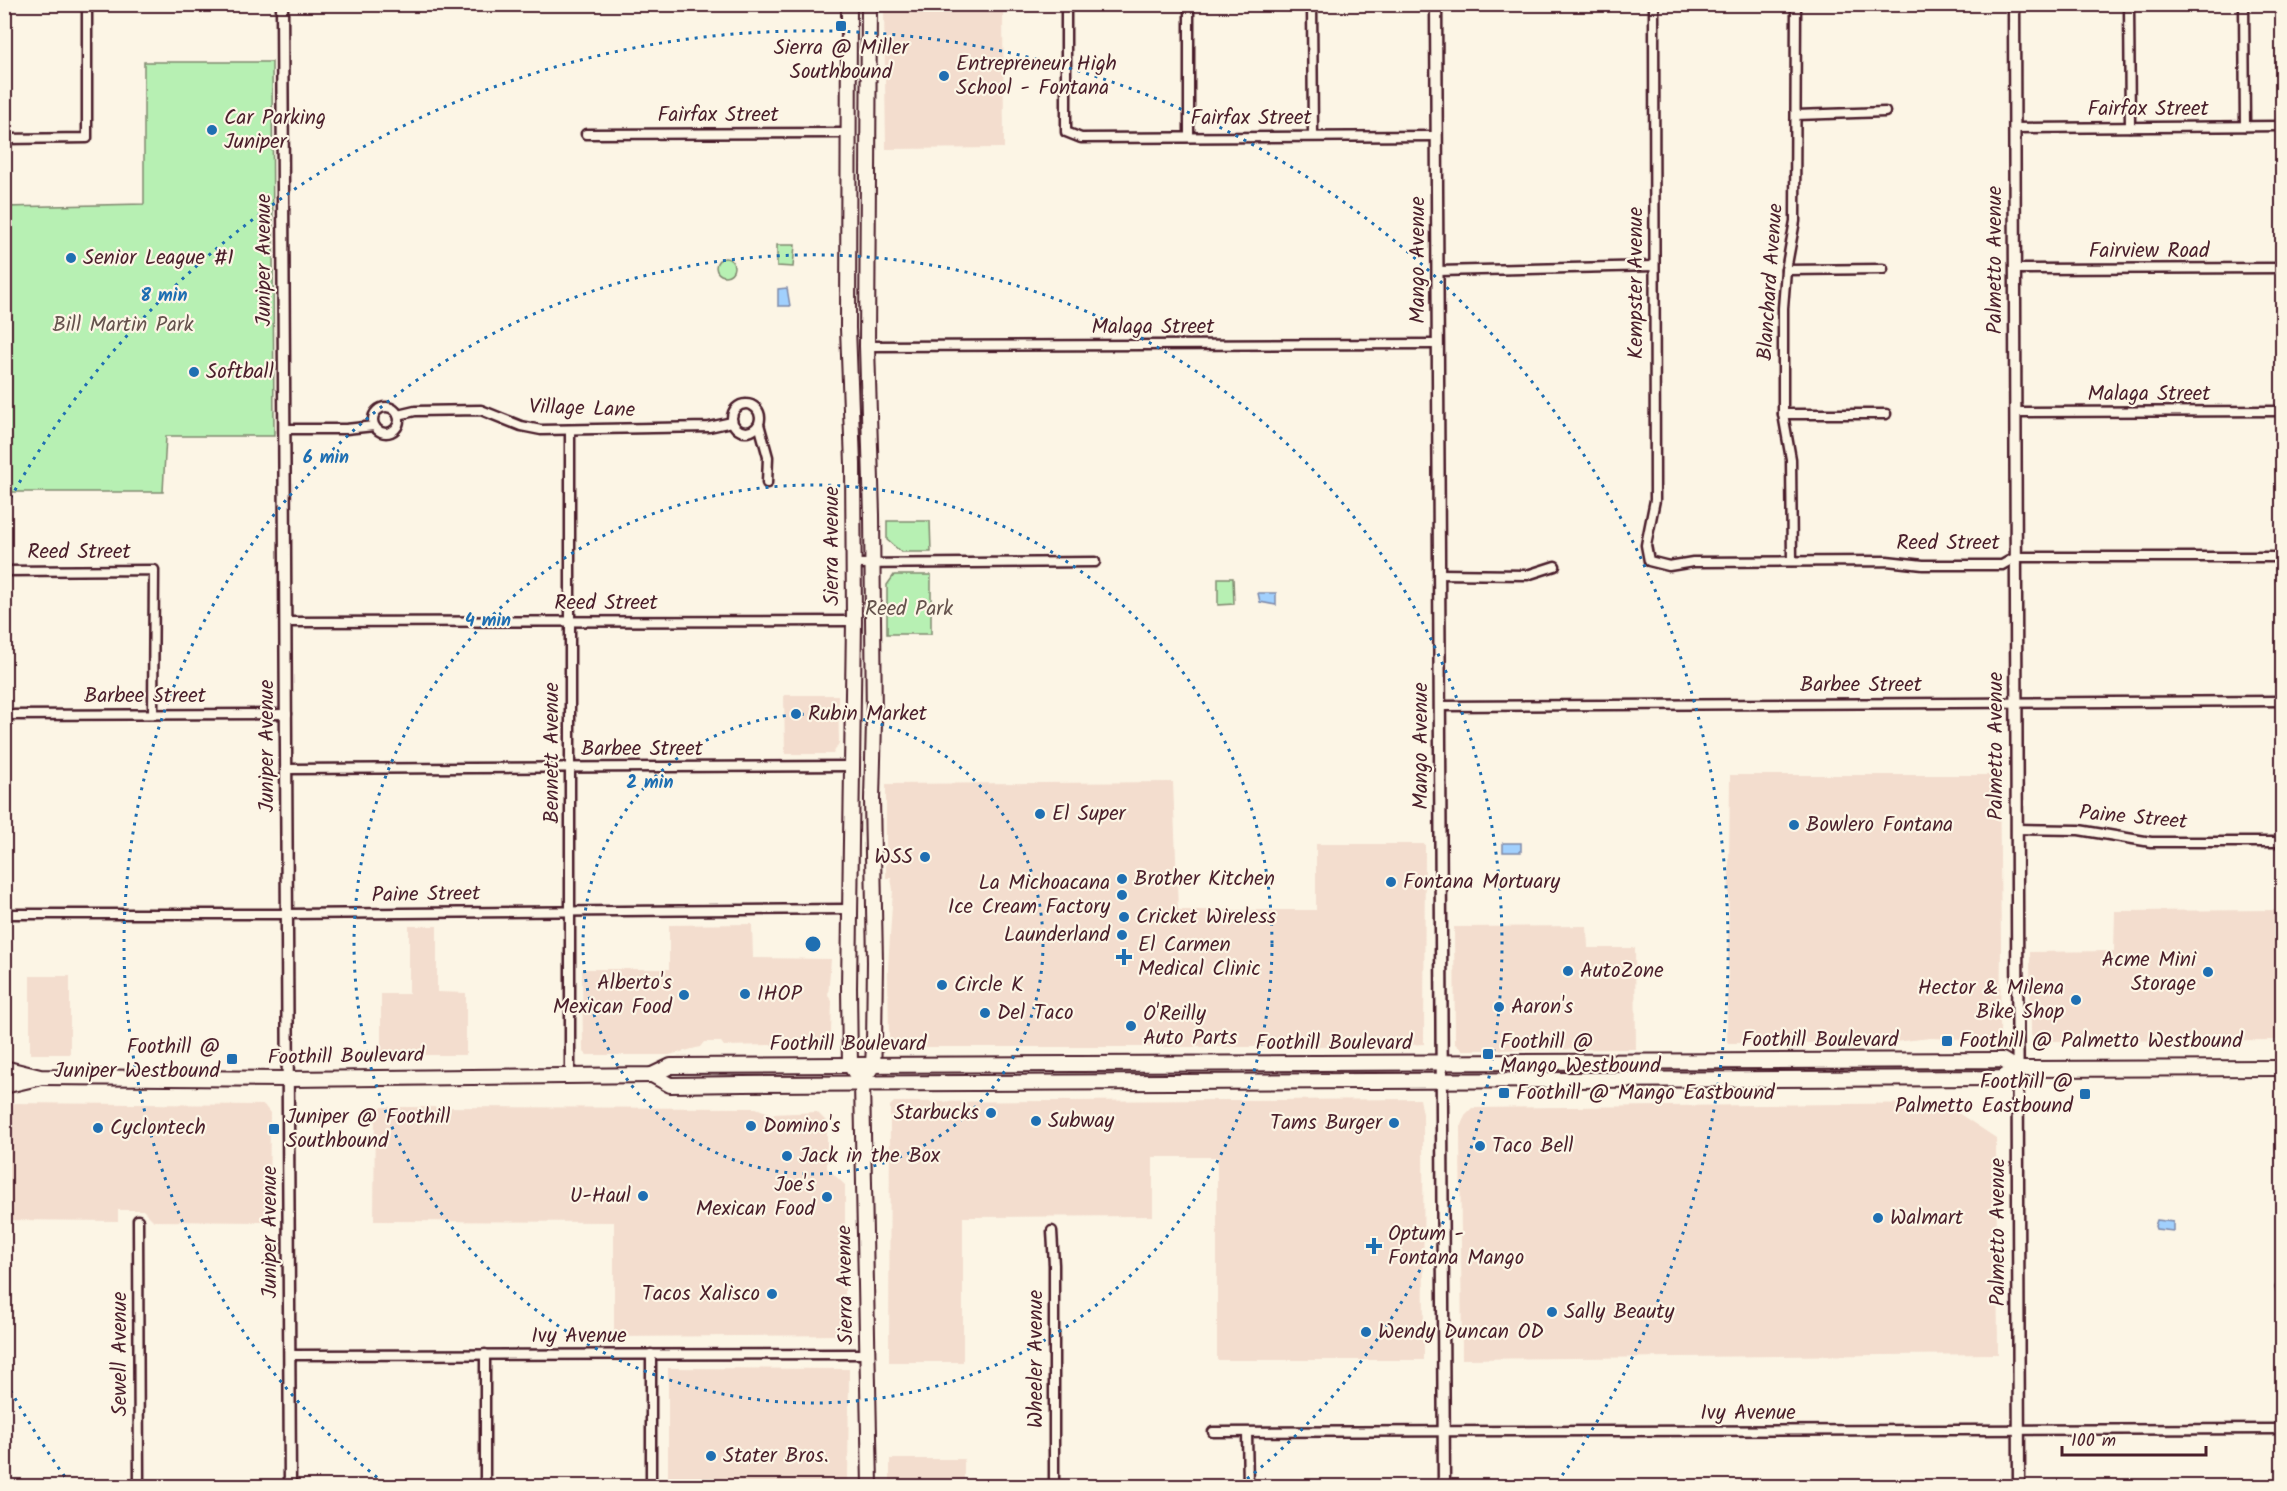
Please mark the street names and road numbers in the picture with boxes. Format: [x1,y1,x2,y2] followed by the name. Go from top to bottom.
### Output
[2087,93,2209,126] street label: Fairfax Street
[657,99,779,132] street label: Fairfax Street
[1190,102,1312,135] street label: Fairfax Street
[1979,185,2012,334] street label: Palmetto Avenue
[248,193,281,326] street label: Juniper Avenue
[1402,196,1435,324] street label: Mango Avenue
[1749,202,1793,362] street label: Blanchard Avenue
[1620,206,1653,359] street label: Kempster Avenue
[2089,235,2210,268] street label: Fairview Road
[1092,311,1215,344] street label: Malaga Street
[2088,378,2211,411] street label: Malaga Street
[528,391,636,427] street label: Village Lane
[816,486,849,606] street label: Sierra Avenue
[1896,527,2001,560] street label: Reed Street
[27,536,132,569] street label: Reed Street
[554,587,659,620] street label: Reed Street
[1800,669,1923,702] street label: Barbee Street
[1980,671,2013,820] street label: Palmetto Avenue
[251,679,284,812] street label: Juniper Avenue
[84,680,207,713] street label: Barbee Street
[536,682,569,824] street label: Bennett Avenue
[1405,682,1438,810] street label: Mango Avenue
[581,733,704,766] street label: Barbee Street
[2077,797,2189,839] street label: Paine Street
[371,878,481,912] street label: Paine Street
[1742,1024,1899,1057] street label: Foothill Boulevard
[1256,1027,1413,1060] street label: Foothill Boulevard
[770,1028,927,1061] street label: Foothill Boulevard
[267,1039,425,1075] street label: Foothill Boulevard
[1982,1157,2015,1306] street label: Palmetto Avenue
[254,1165,287,1298] street label: Juniper Avenue
[828,1224,864,1345] street label: Sierra Avenue
[1020,1289,1053,1428] street label: Wheeler Avenue
[104,1291,137,1416] street label: Sewell Avenue
[531,1320,627,1353] street label: Ivy Avenue
[1700,1397,1796,1430] street label: Ivy Avenue

